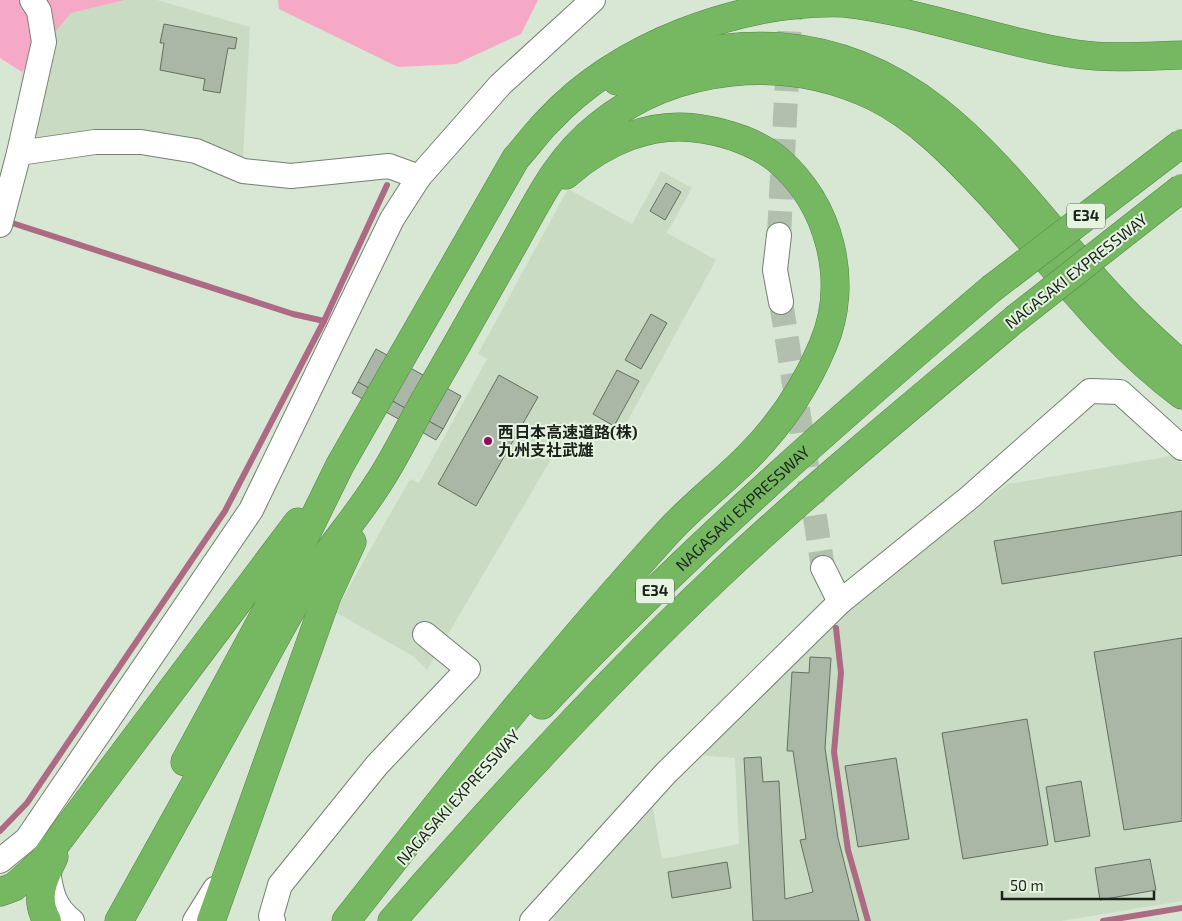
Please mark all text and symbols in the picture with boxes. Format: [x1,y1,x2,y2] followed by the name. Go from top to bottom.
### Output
[1067,204,1105,228] road number: E34
[1001,209,1151,332] street label: NAGASAKI EXPRESSWAY
[498,422,638,459] place label: 西日本高速道路(株) 九州支社武雄
[482,435,494,447] marker: 西日本高速道路(株) 九州支社武雄
[671,441,813,574] street label: NAGASAKI EXPRESSWAY
[636,578,674,604] road number: E34
[392,725,523,868] street label: NAGASAKI EXPRESSWAY
[1002,868,1154,900] scale bar
[1010,876,1044,894] text: 50 m

